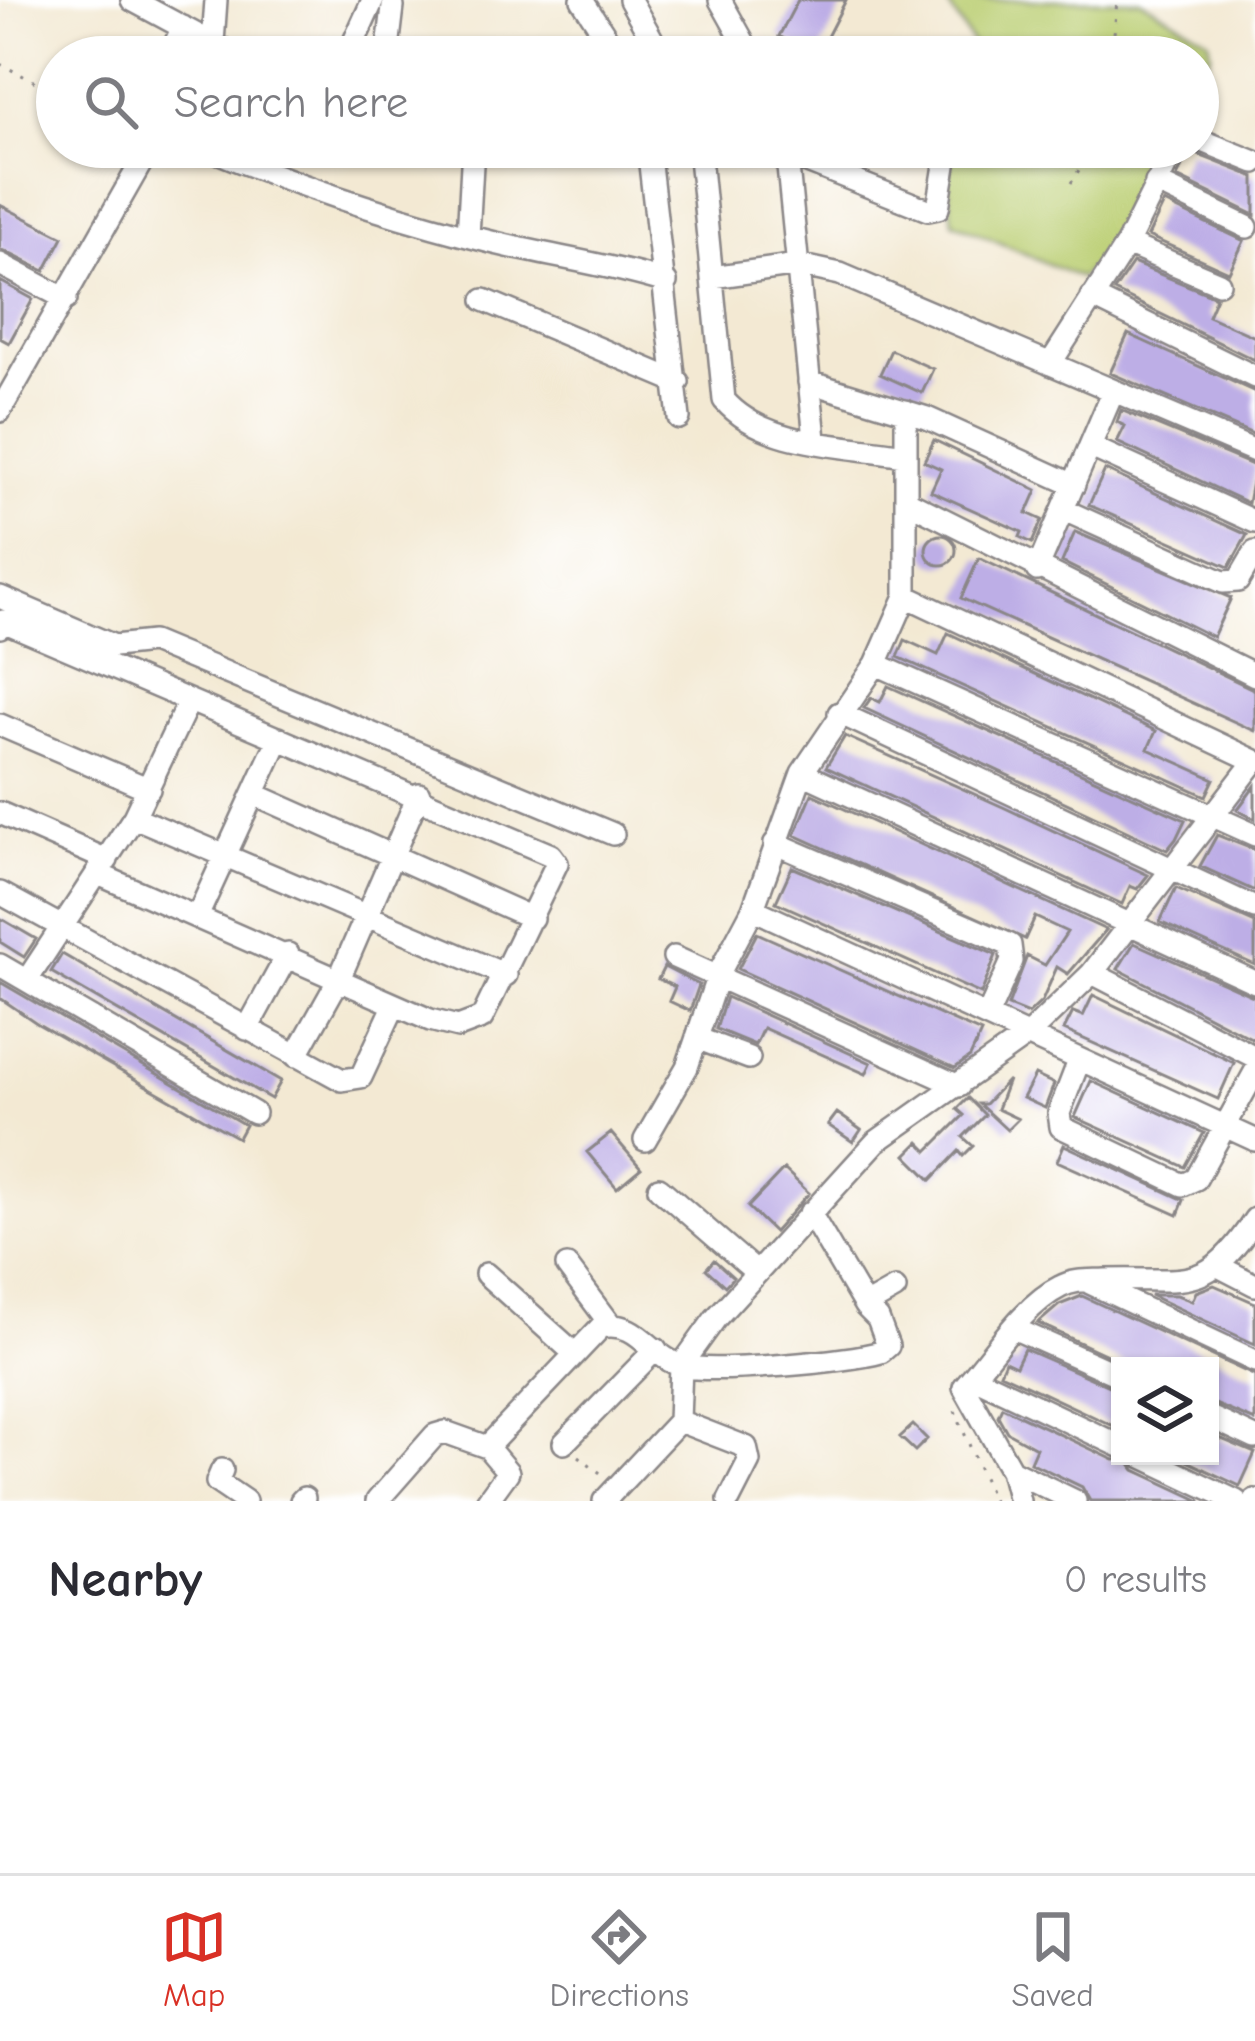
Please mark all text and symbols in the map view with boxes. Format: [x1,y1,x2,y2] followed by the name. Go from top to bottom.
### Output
[36,36,1219,168] search box
[78,69,144,135] icon: search
[174,76,408,128] text: Search here
[1111,1357,1219,1465] map controls
[1111,1357,1219,1465] button: layers
[48,1550,202,1609] text: Nearby
[1064,1557,1207,1602] text: 0 results
[161,1904,227,2014] tab: Map
[550,1904,689,2014] tab: Directions
[1011,1904,1094,2014] tab: Saved

